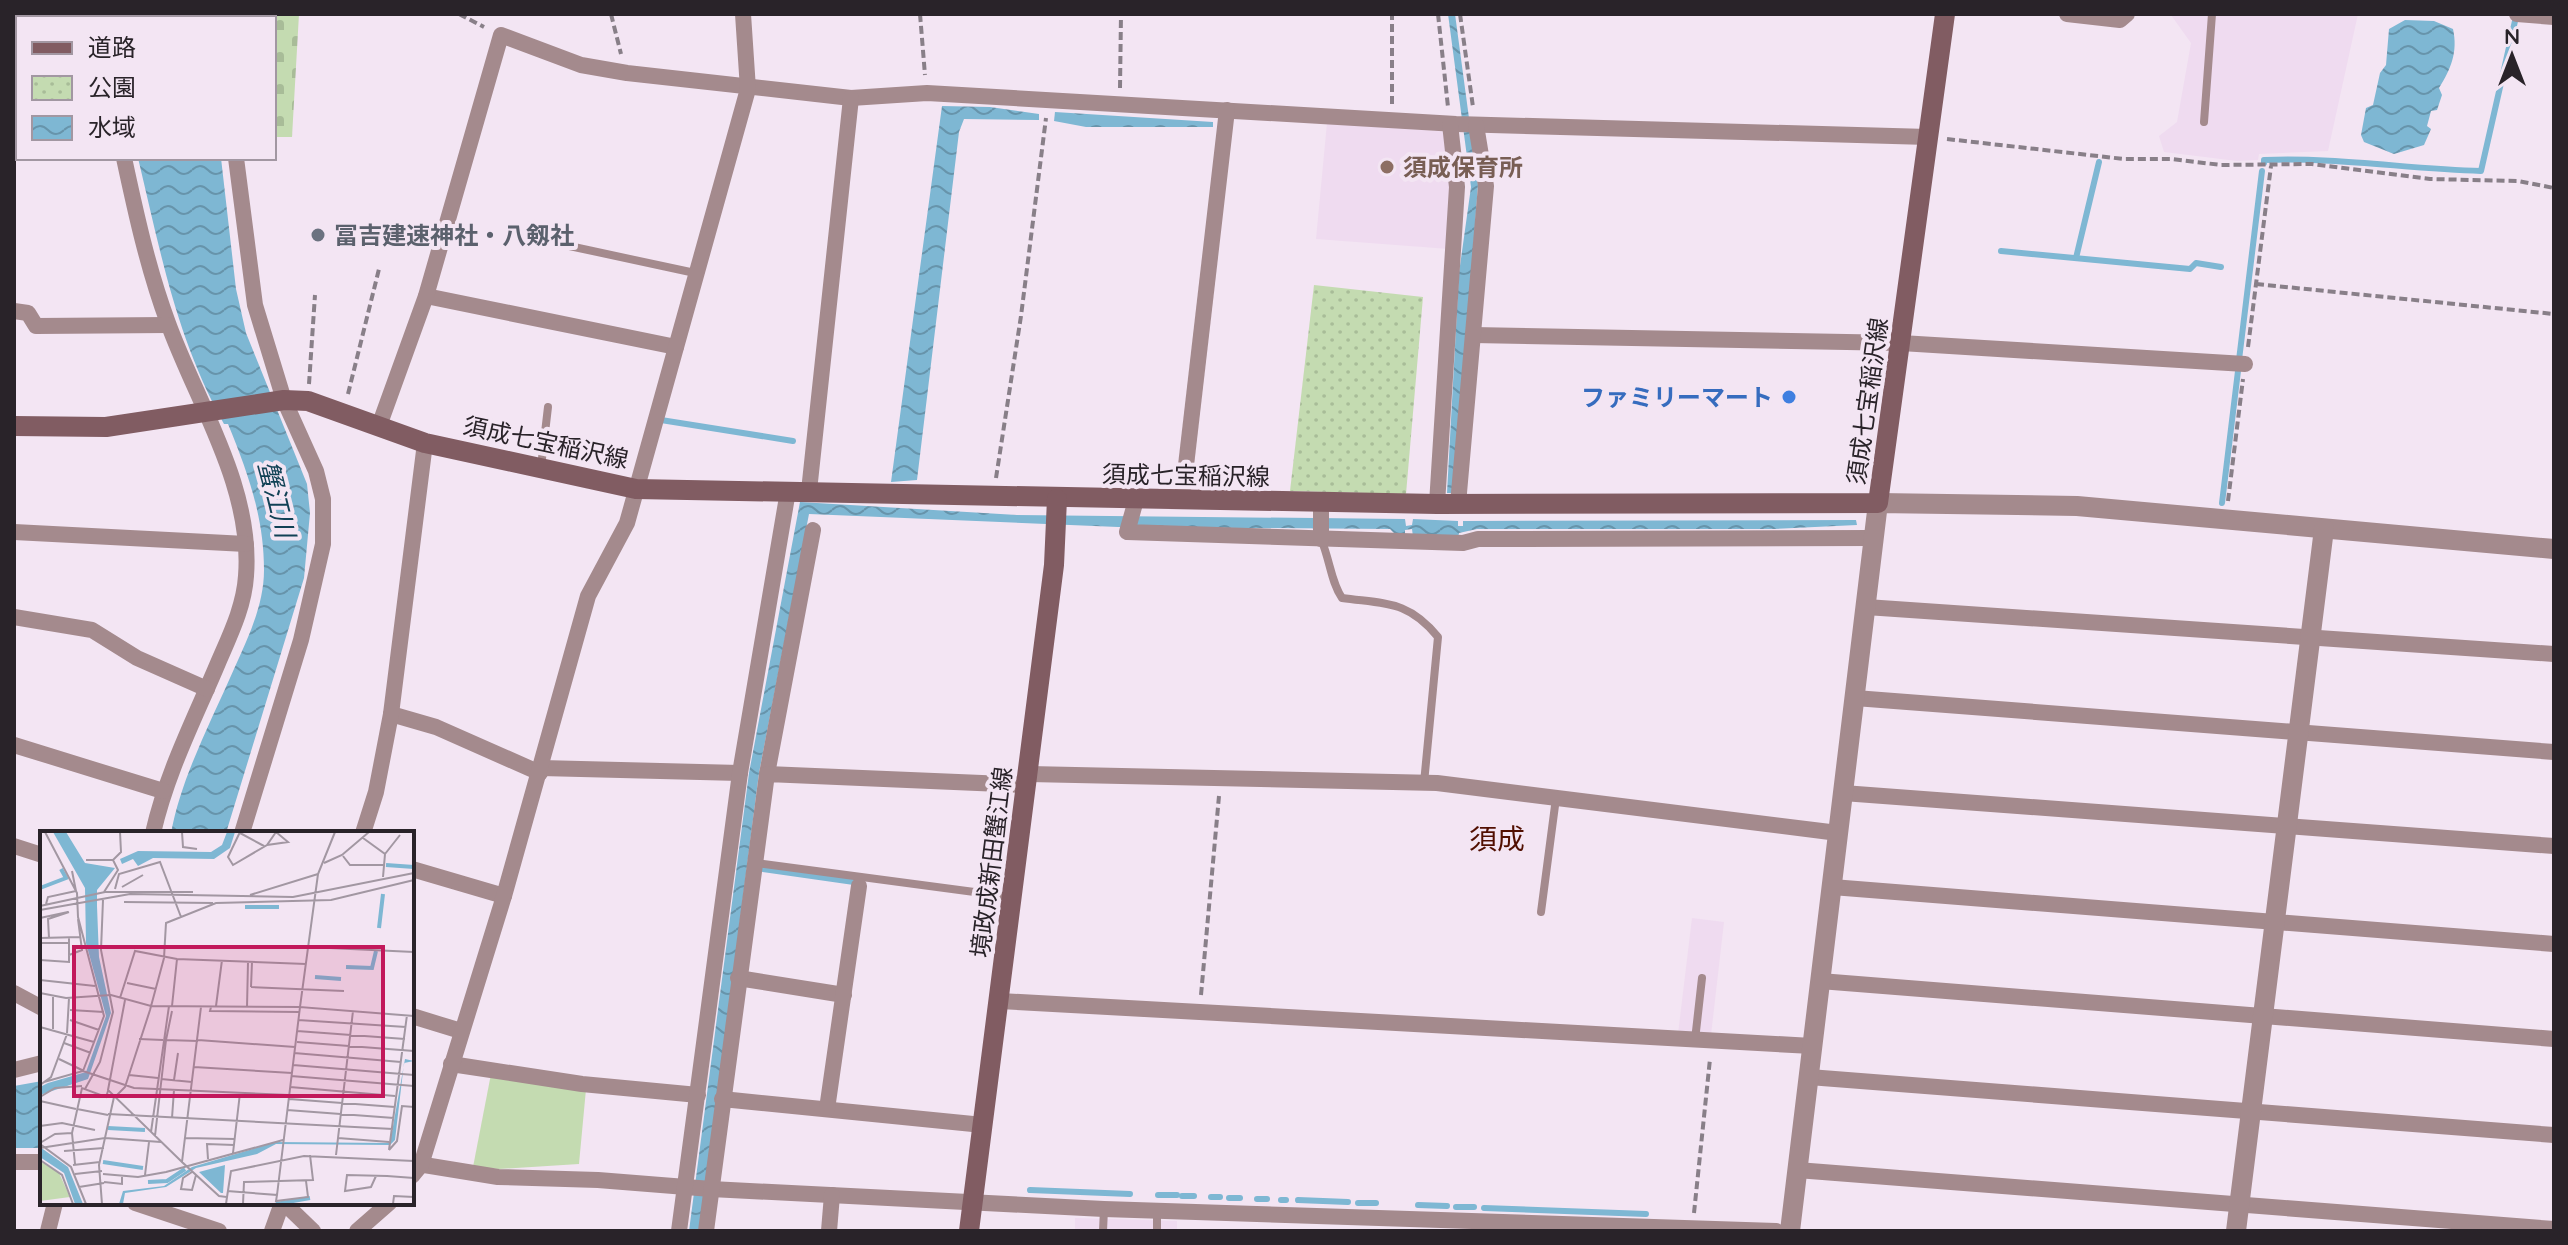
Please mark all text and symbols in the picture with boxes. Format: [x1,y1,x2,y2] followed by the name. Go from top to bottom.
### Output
[16,16,276,160] legend
[2472,16,2552,96] north arrow
[2504,22,2520,50] text: N
[88,32,136,62] text: 道路
[88,72,136,102] text: 公園
[88,112,136,142] text: 水域
[1403,152,1523,182] place label: 須成保育所
[1378,158,1396,176] marker: 須成保育所
[334,220,574,250] place label: 冨吉建速神社・八剱社
[309,226,327,244] marker: 冨吉建速神社・八剱社
[1840,316,1894,486] street label: 須成七宝稲沢線
[1581,382,1773,412] place label: ファミリーマート
[1780,388,1798,406] marker: ファミリーマート
[461,410,631,474] street label: 須成七宝稲沢線
[252,457,303,544] water label: 蟹江川
[1102,459,1270,491] street label: 須成七宝稲沢線
[964,765,1018,959] street label: 境政成新田蟹江線
[1469,821,1525,856] district label: 須成
[40,831,414,1205] inset map

